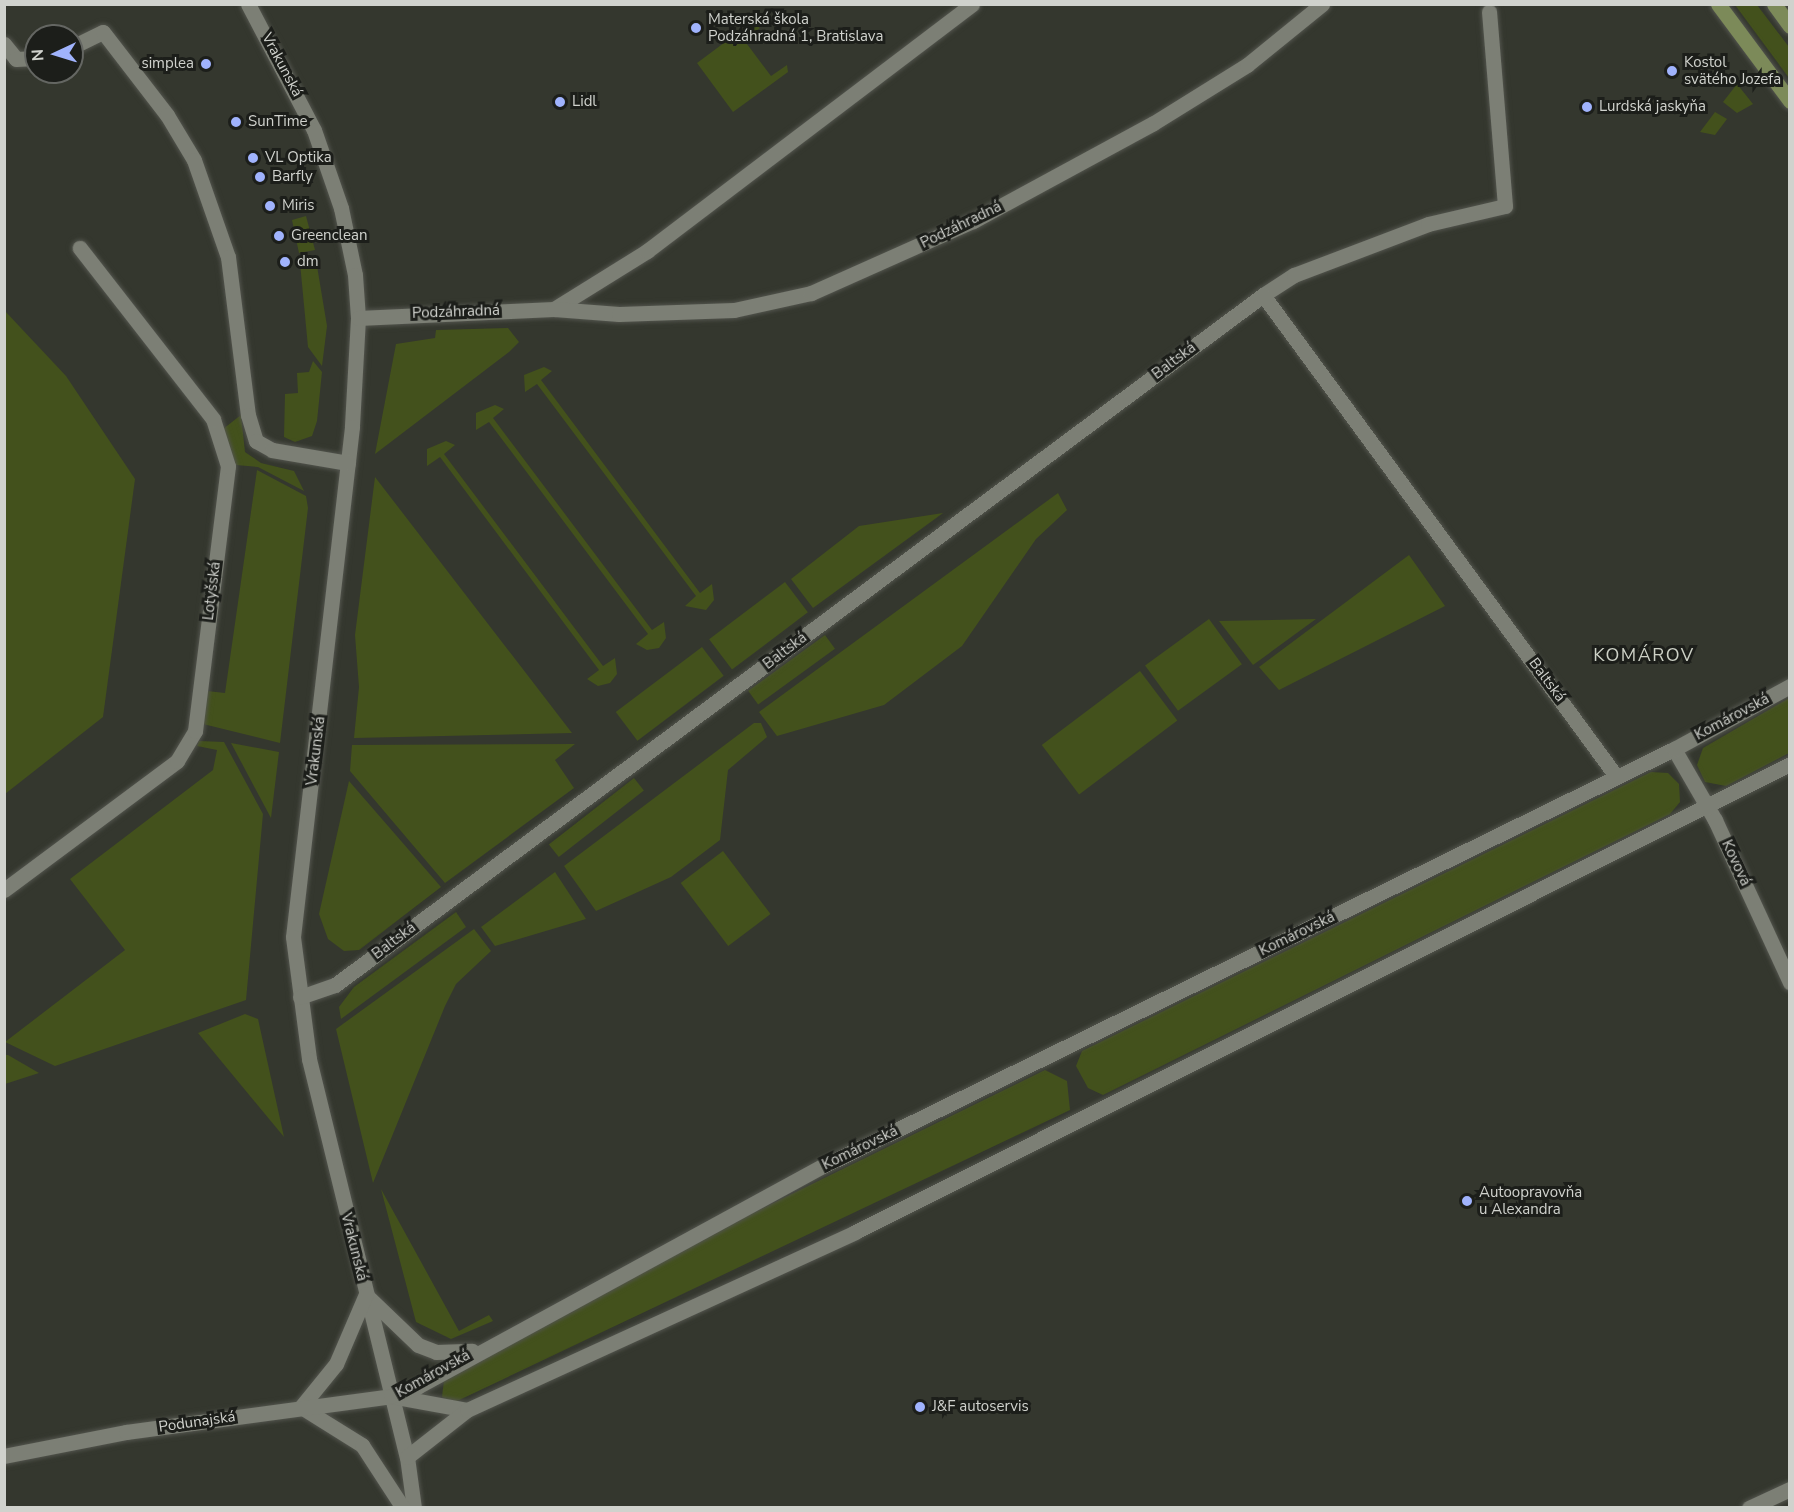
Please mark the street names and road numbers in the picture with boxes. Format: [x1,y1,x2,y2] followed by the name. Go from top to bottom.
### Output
[258,30,306,100] street label: Vrakunská
[917,198,1005,252] street label: Podzáhradná
[412,301,500,323] street label: Podzáhradná
[1149,339,1199,383] street label: Baltská
[199,561,225,621] street label: Lotyšská
[760,629,810,673] street label: Baltská
[1525,655,1569,705] street label: Baltská
[1692,690,1772,744] street label: Komárovská
[303,715,329,787] street label: Vrakunská
[1718,837,1754,889] street label: Kovová
[1256,908,1338,960] street label: Komárovská
[369,919,419,963] street label: Baltská
[819,1122,901,1174] street label: Komárovská
[337,1211,371,1283] street label: Vrakunská
[393,1346,473,1402] street label: Komárovská
[157,1408,237,1436] street label: Podunajská

